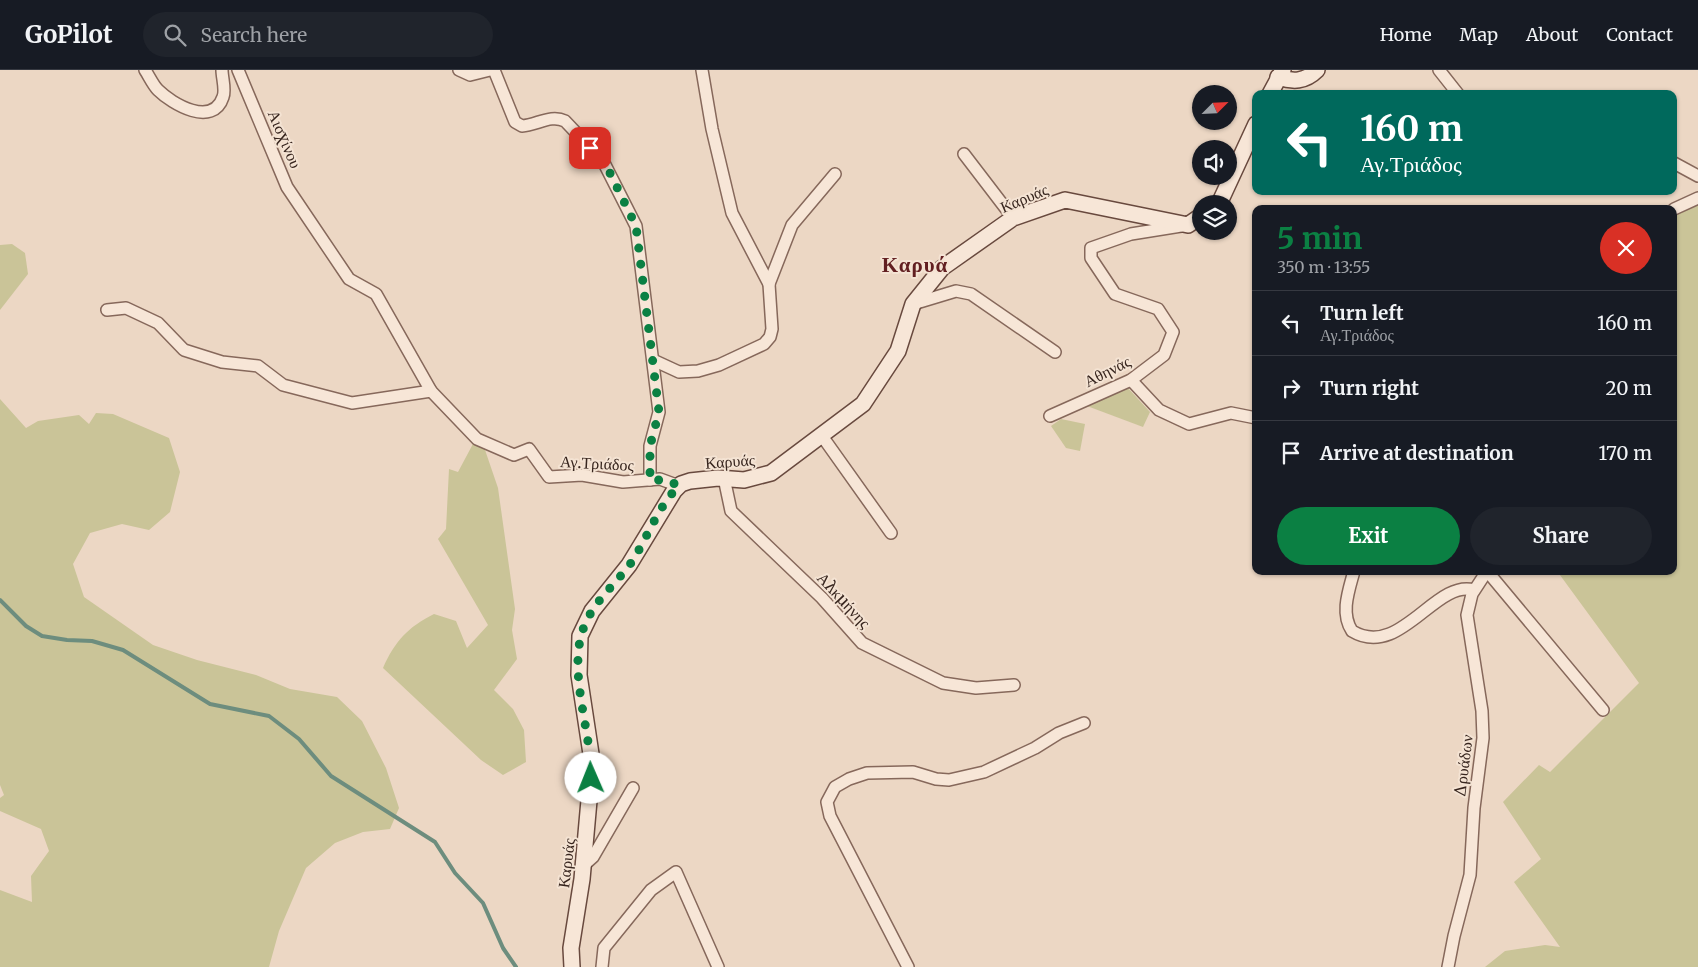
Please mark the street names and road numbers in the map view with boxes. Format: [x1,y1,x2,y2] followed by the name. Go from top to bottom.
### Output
[264,107,306,171] street label: Αισχίνου
[997,179,1052,217] street label: Καρυάς
[1080,351,1134,391] street label: Αθηνάς
[704,449,756,473] street label: Καρυάς
[560,451,635,475] street label: Αγ.Τριάδος
[813,568,875,633] street label: Αλκμήνης
[1449,733,1477,799] street label: Δρυάδων
[553,836,579,889] street label: Καρυάς

